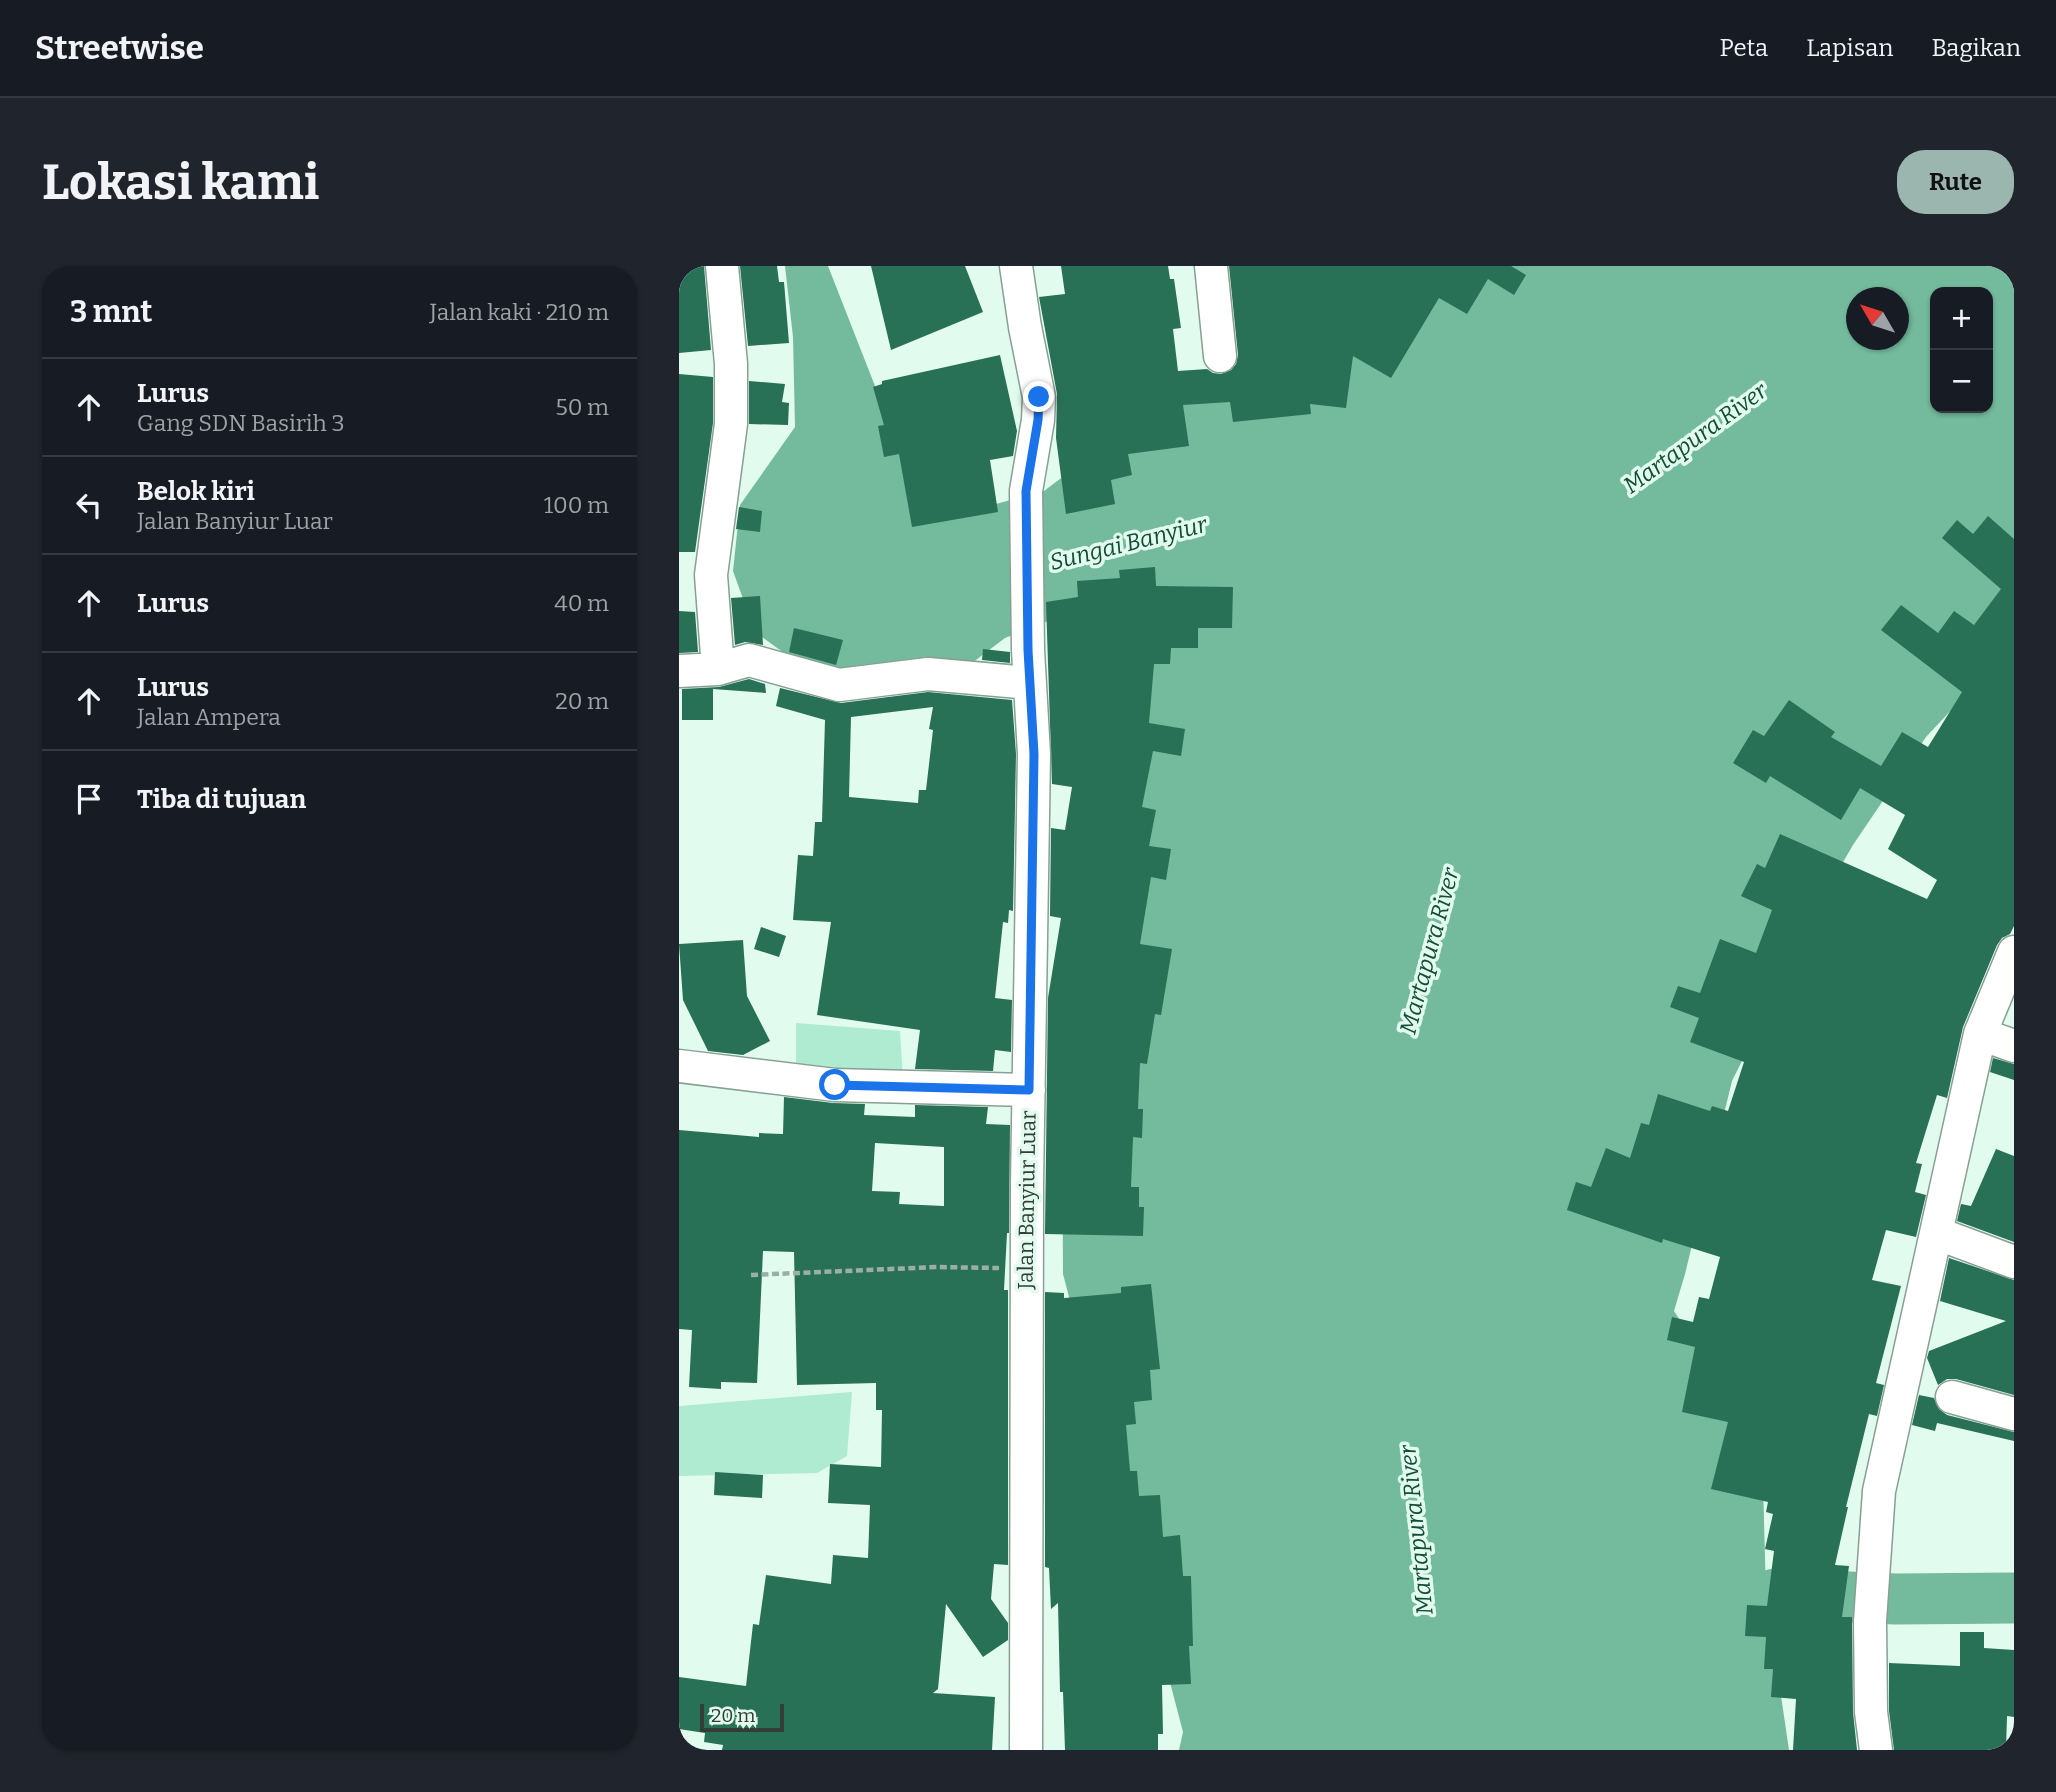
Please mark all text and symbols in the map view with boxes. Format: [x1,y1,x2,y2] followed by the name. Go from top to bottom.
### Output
[35,28,204,68] text: Streetwise
[1720,34,1768,62] text: Peta
[1806,34,1893,62] text: Lapisan
[1931,34,2021,62] text: Bagikan
[1897,150,2014,214] button: Rute
[42,153,319,212] text: Lokasi kami
[1846,287,1909,350] north arrow
[1930,287,1993,413] map controls
[1930,287,1993,350] button: +
[70,294,152,330] text: 3 mnt
[430,298,609,326] text: Jalan kaki · 210 m
[1930,350,1993,413] button: −
[1618,376,1774,499] water label: Martapura River
[137,378,209,409] text: Lurus
[1023,381,1054,412] route end
[70,388,108,426] icon: ahead
[555,393,609,421] text: 50 m
[137,409,345,437] text: Gang SDN Basirih 3
[137,476,255,507] text: Belok kiri
[70,486,108,524] icon: left
[544,491,609,519] text: 100 m
[137,507,333,535] text: Jalan Banyiur Luar
[1047,510,1211,576] water label: Sungai Banyiur
[70,584,108,622] icon: ahead
[137,588,209,619] text: Lurus
[554,589,609,617] text: 40 m
[137,672,209,703] text: Lurus
[70,682,108,720] icon: ahead
[555,687,609,715] text: 20 m
[137,703,281,731] text: Jalan Ampera
[70,780,108,818] icon: arrive
[137,784,306,815] text: Tiba di tujuan
[1393,863,1465,1037] water label: Martapura River
[819,1069,850,1100] route start
[1012,1110,1042,1291] street label: Jalan Banyiur Luar
[1393,1442,1439,1616] water label: Martapura River
[700,1701,784,1733] scale bar
[711,1704,755,1727] text: 20 m

